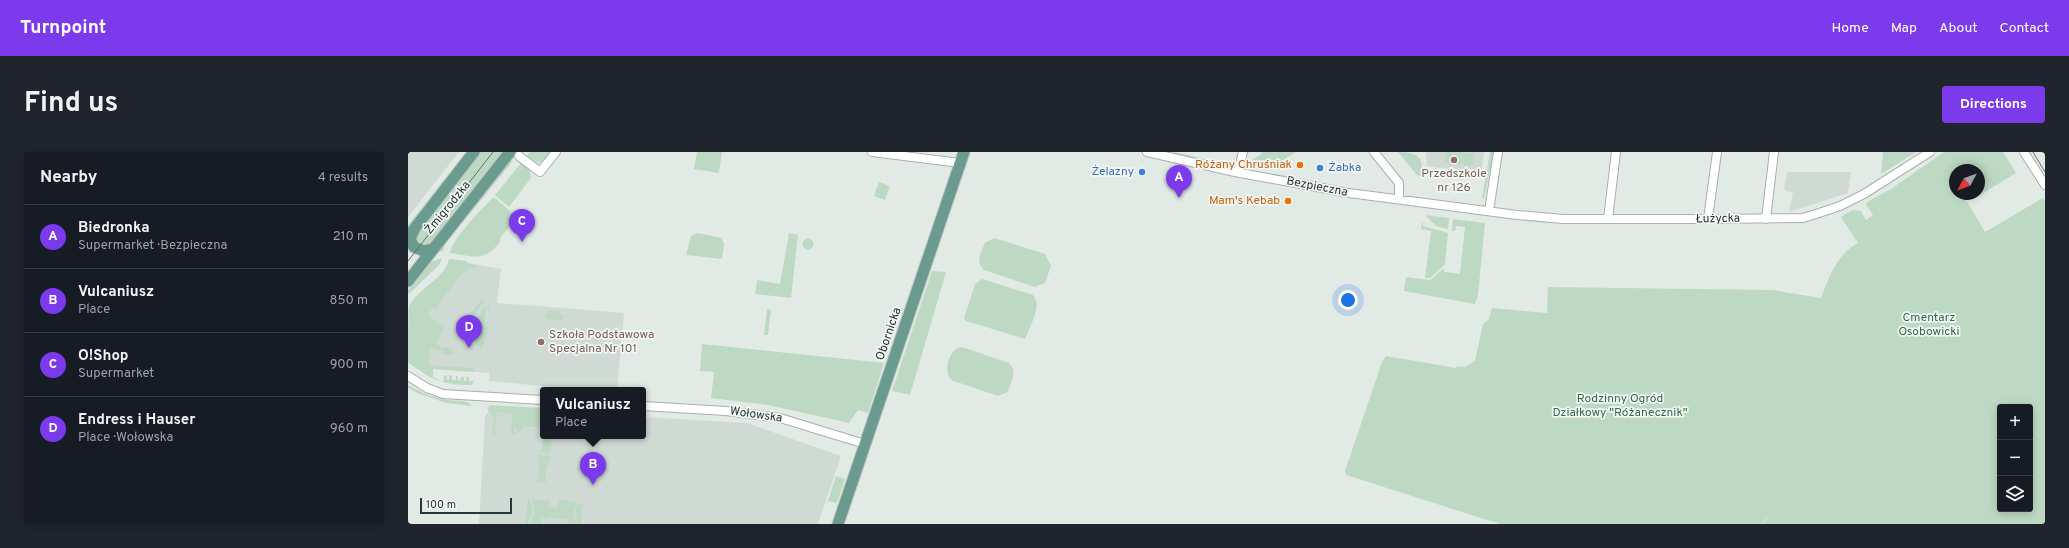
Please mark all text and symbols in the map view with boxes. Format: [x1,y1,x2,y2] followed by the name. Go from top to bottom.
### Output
[20,16,106,40] text: Turnpoint
[1832,20,1869,37] text: Home
[1891,20,1917,37] text: Map
[1939,20,1978,37] text: About
[2000,20,2049,37] text: Contact
[24,86,118,122] text: Find us
[1942,86,2045,123] button: Directions
[1449,155,1459,165] marker: Przedszkole nr 126
[1195,157,1292,173] place label: Różany Chruśniak
[1295,160,1305,170] marker: Różany Chruśniak
[1328,160,1361,176] place label: Żabka
[1315,163,1325,173] marker: Żabka
[1091,164,1134,180] place label: Żelazny
[1949,164,1985,200] north arrow
[1166,165,1192,198] pin: A
[1421,166,1487,196] place label: Przedszkole nr 126
[40,167,97,189] text: Nearby
[1137,167,1147,177] marker: Żelazny
[318,170,368,186] text: 4 results
[1285,173,1349,201] street label: Bezpieczna
[422,178,474,238] street label: Żmigrodzka
[1209,193,1280,209] place label: Mam's Kebab
[1283,196,1293,206] marker: Mam's Kebab
[509,209,535,242] pin: C
[1696,211,1740,227] street label: Łużycka
[78,219,150,238] text: Biedronka
[48,229,58,245] text: A
[333,229,368,245] text: 210 m
[78,238,227,254] text: Supermarket · Bezpieczna
[78,283,154,302] text: Vulcaniusz
[1338,290,1358,310] your location
[49,293,57,309] text: B
[330,293,368,309] text: 850 m
[78,302,110,318] text: Place
[872,305,906,363] street label: Obornicka
[1898,310,1960,340] park label: Cmentarz Osobowicki
[456,315,482,348] pin: D
[549,327,654,357] place label: Szkoła Podstawowa Specjalna Nr 101
[536,337,546,347] marker: Szkoła Podstawowa Specjalna Nr 101
[78,347,129,366] text: O!Shop
[49,357,57,373] text: C
[330,357,368,373] text: 900 m
[78,366,154,382] text: Supermarket
[540,387,646,439] popup
[1552,391,1688,421] park label: Rodzinny Ogród Działkowy "Różanecznik"
[555,396,631,415] text: Vulcaniusz
[729,403,783,427] street label: Wołowska
[1997,404,2033,512] map controls
[1997,404,2033,440] button: +
[78,411,195,430] text: Endress i Hauser
[555,415,587,431] text: Place
[48,421,58,437] text: D
[330,421,368,437] text: 960 m
[78,430,173,446] text: Place · Wołowska
[1997,440,2033,476] button: −
[580,452,606,485] pin: B
[1997,476,2033,512] button: layers
[420,496,512,515] scale bar
[426,498,456,512] text: 100 m

